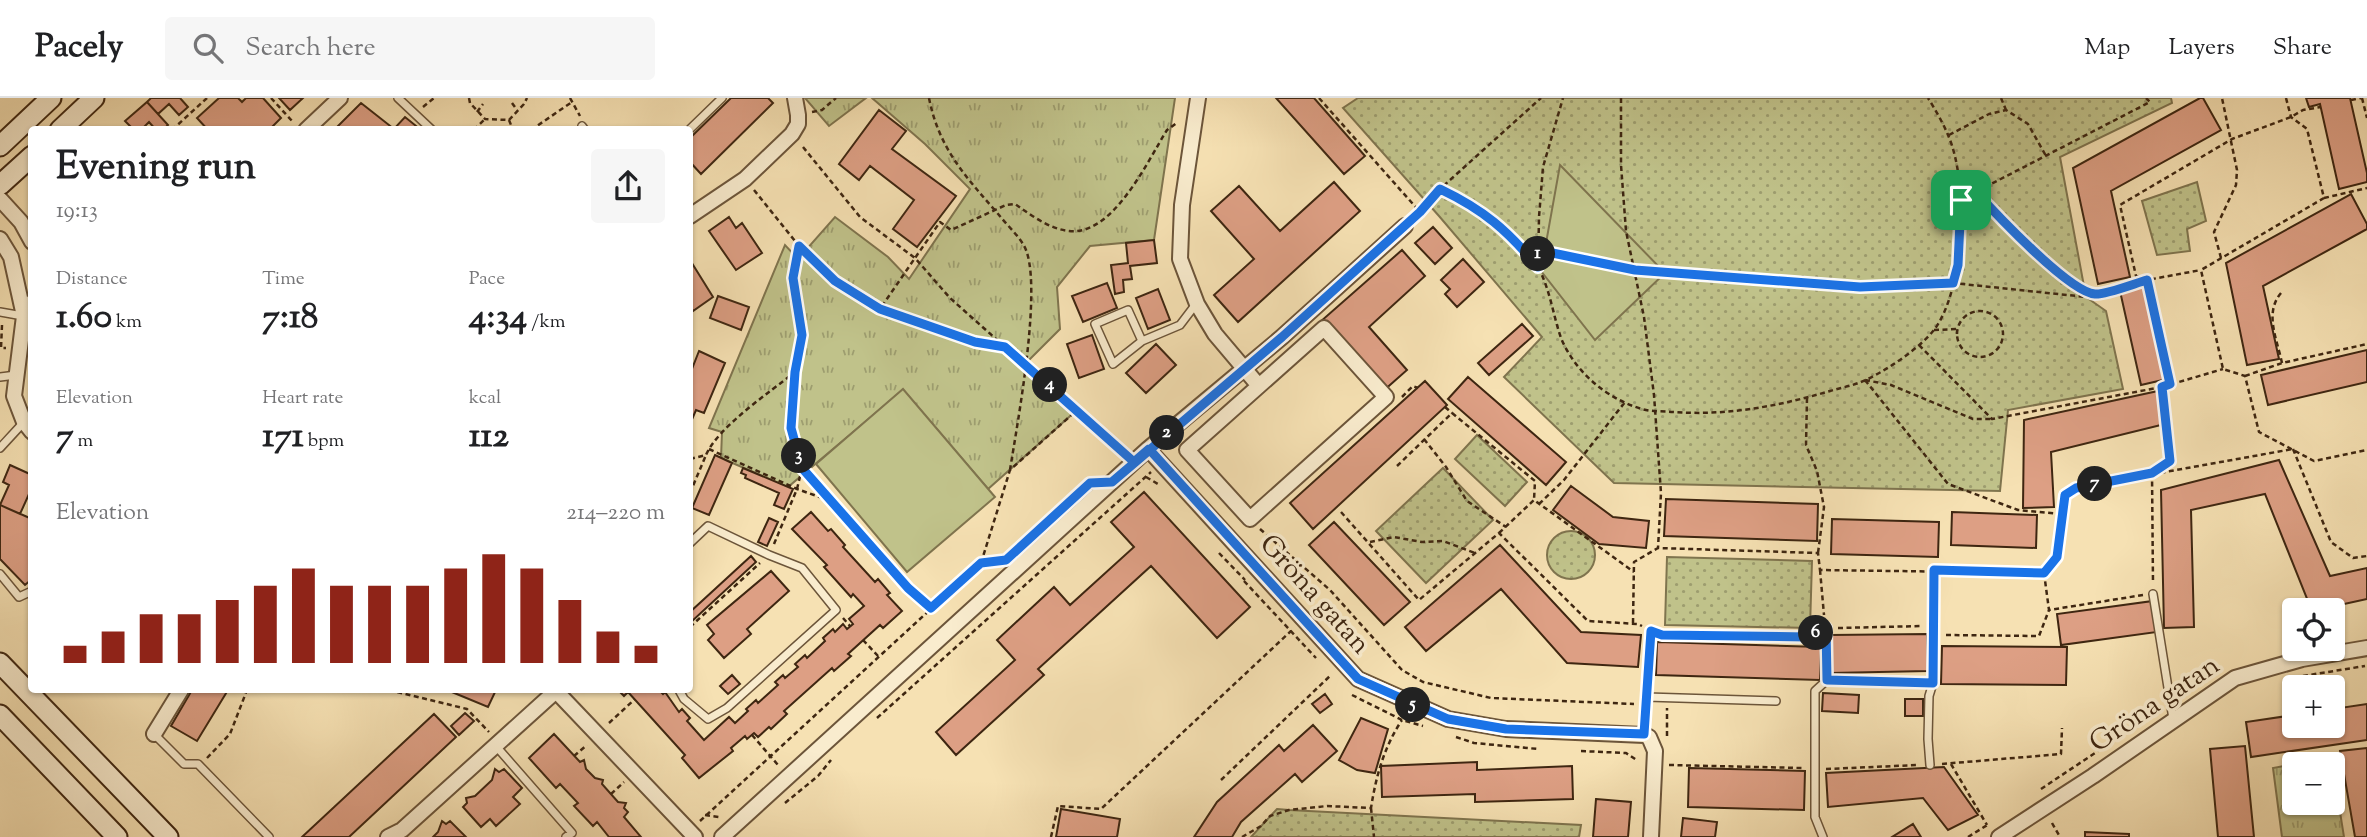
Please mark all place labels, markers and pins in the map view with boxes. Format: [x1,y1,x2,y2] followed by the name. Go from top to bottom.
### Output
[1931,170,1991,230] pin
[1520,236,1556,272] pin: 1
[1032,368,1068,402] pin: 4
[1150,416,1184,450] pin: 2
[782,438,816,474] pin: 3
[2078,466,2112,502] pin: 7
[1798,616,1834,650] pin: 6
[1396,688,1430,722] pin: 5

